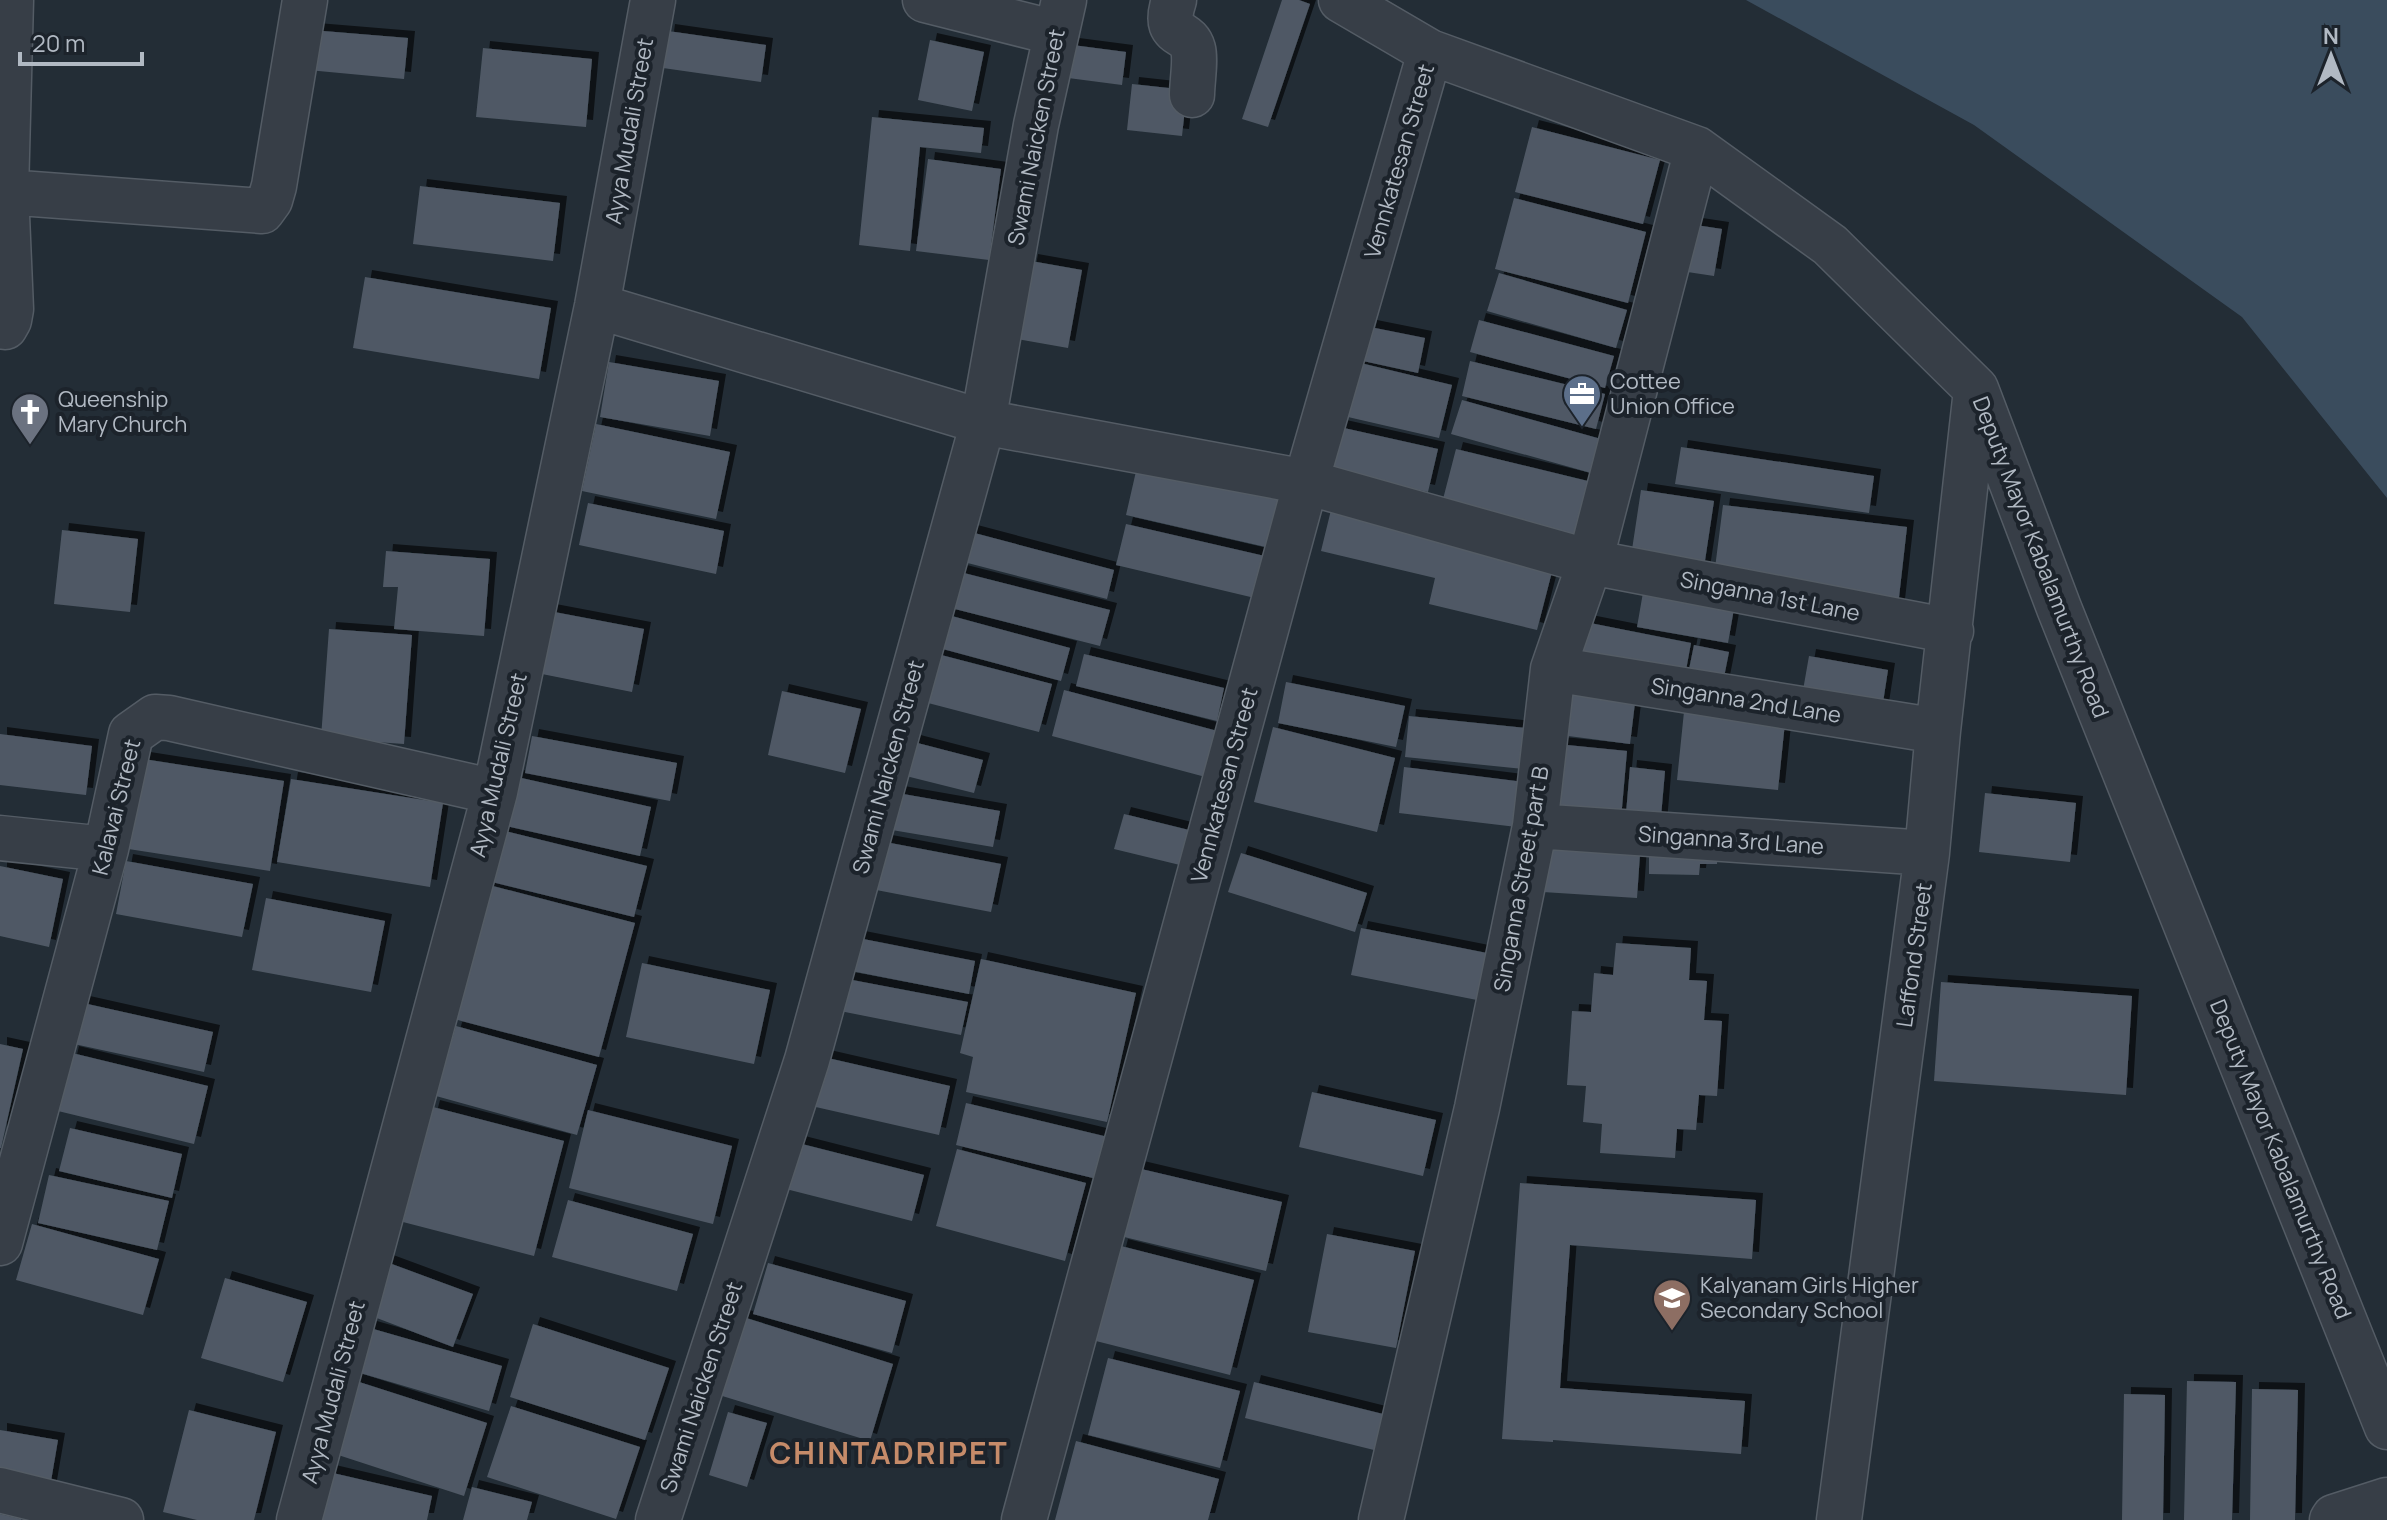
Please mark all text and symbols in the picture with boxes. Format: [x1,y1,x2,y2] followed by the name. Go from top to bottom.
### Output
[20,16,142,66] scale bar
[2291,16,2371,96] north arrow
[2323,21,2339,51] text: N
[32,26,85,59] text: 20 m
[1000,26,1072,248] street label: Swami Naicken Street
[598,35,660,226] street label: Ayya Mudali Street
[1357,60,1441,262] street label: Vennkatesan Street
[1610,366,1735,421] place label: Cottee Union Office
[1561,373,1603,428] office icon: Cottee Union Office
[58,384,187,439] place label: Queenship Mary Church
[9,391,51,446] church icon: Queenship Mary Church
[1966,392,2116,722] street label: Deputy Mayor Kabalamurthy Road
[1678,564,1863,628] street label: Singanna 1st Lane
[845,657,931,877] street label: Swami Naicken Street
[462,670,534,860] street label: Ayya Mudali Street
[1649,670,1843,730] street label: Singanna 2nd Lane
[1184,684,1265,886] street label: Vennkatesan Street
[85,736,147,878] street label: Kalavai Street
[1486,764,1556,994] street label: Singanna Street part B
[1637,819,1825,861] street label: Singanna 3rd Lane
[1889,881,1939,1029] street label: Laffond Street
[2203,995,2359,1323] street label: Deputy Mayor Kabalamurthy Road
[1700,1270,1919,1325] place label: Kalyanam Girls Higher Secondary School
[1651,1277,1693,1332] school or university icon: Kalyanam Girls Higher Secondary School
[653,1278,749,1496] street label: Swami Naicken Street
[294,1297,372,1487] street label: Ayya Mudali Street
[769,1432,1009,1473] district label: CHINTADRIPET

